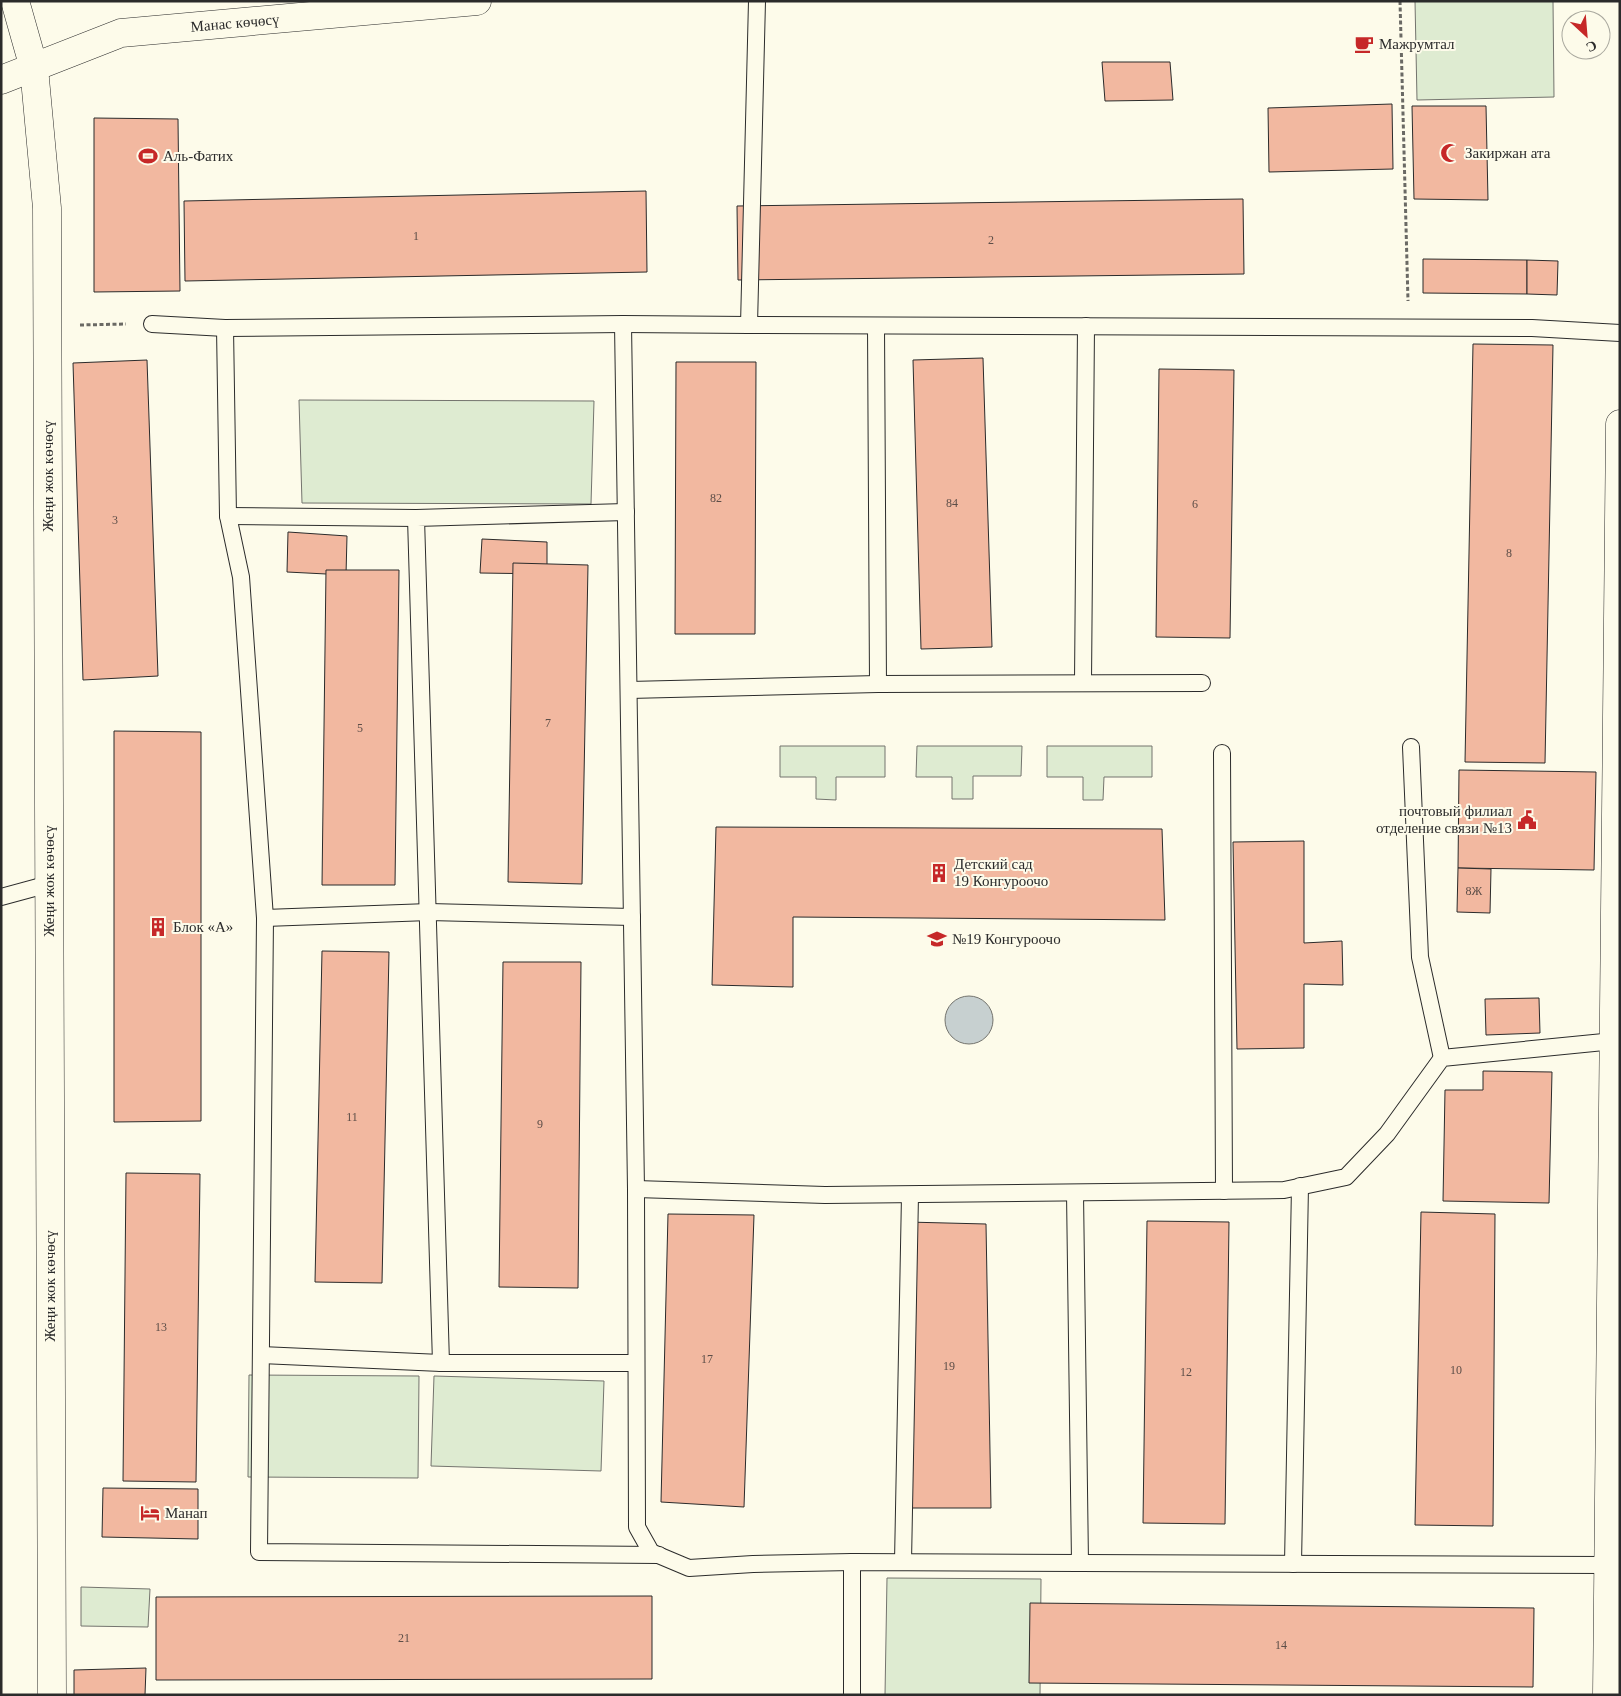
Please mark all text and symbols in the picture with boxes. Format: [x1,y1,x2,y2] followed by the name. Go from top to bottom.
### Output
[1561,10,1611,60] north arrow
[190,11,281,35] street label: Манас көчөсү
[1353,33,1375,55] cafe icon: Мажрумтал
[1379,36,1455,52] place label: Мажрумтал
[1584,37,1599,55] text: С
[1439,142,1461,164] mosque icon: Закиржан ата
[137,145,159,167] sports icon: Аль-Фатих
[1465,145,1551,161] place label: Закиржан ата
[163,148,234,164] place label: Аль-Фатих
[413,229,419,243] house number: 1
[988,233,994,247] house number: 2
[40,420,56,532] street label: Жеңи жок көчөсү
[710,491,722,505] house number: 82
[946,496,958,510] house number: 84
[1192,497,1198,511] house number: 6
[112,513,118,527] house number: 3
[1506,546,1512,560] house number: 8
[545,716,551,730] house number: 7
[357,721,363,735] house number: 5
[1376,803,1513,836] place label: почтовый филиал отделение связи №13
[1516,809,1538,831] public building icon: почтовый филиал отделение связи №13
[41,825,57,937] street label: Жеңи жок көчөсү
[954,856,1048,889] place label: Детский сад 19 Конгуроочо
[928,862,950,884] building icon: Детский сад 19 Конгуроочо
[1466,884,1483,898] house number: 8Ж
[147,916,169,938] building icon: Блок «А»
[173,919,233,935] place label: Блок «А»
[926,928,948,950] school or university icon: №19 Конгуроочо
[952,931,1061,947] place label: №19 Конгуроочо
[346,1110,358,1124] house number: 11
[537,1117,543,1131] house number: 9
[42,1230,58,1342] street label: Жеңи жок көчөсү
[155,1320,167,1334] house number: 13
[701,1352,713,1366] house number: 17
[943,1359,955,1373] house number: 19
[1450,1363,1462,1377] house number: 10
[1180,1365,1192,1379] house number: 12
[139,1502,161,1524] hotel icon: Манап
[165,1505,208,1521] place label: Манап
[398,1631,410,1645] house number: 21
[1275,1638,1287,1652] house number: 14

